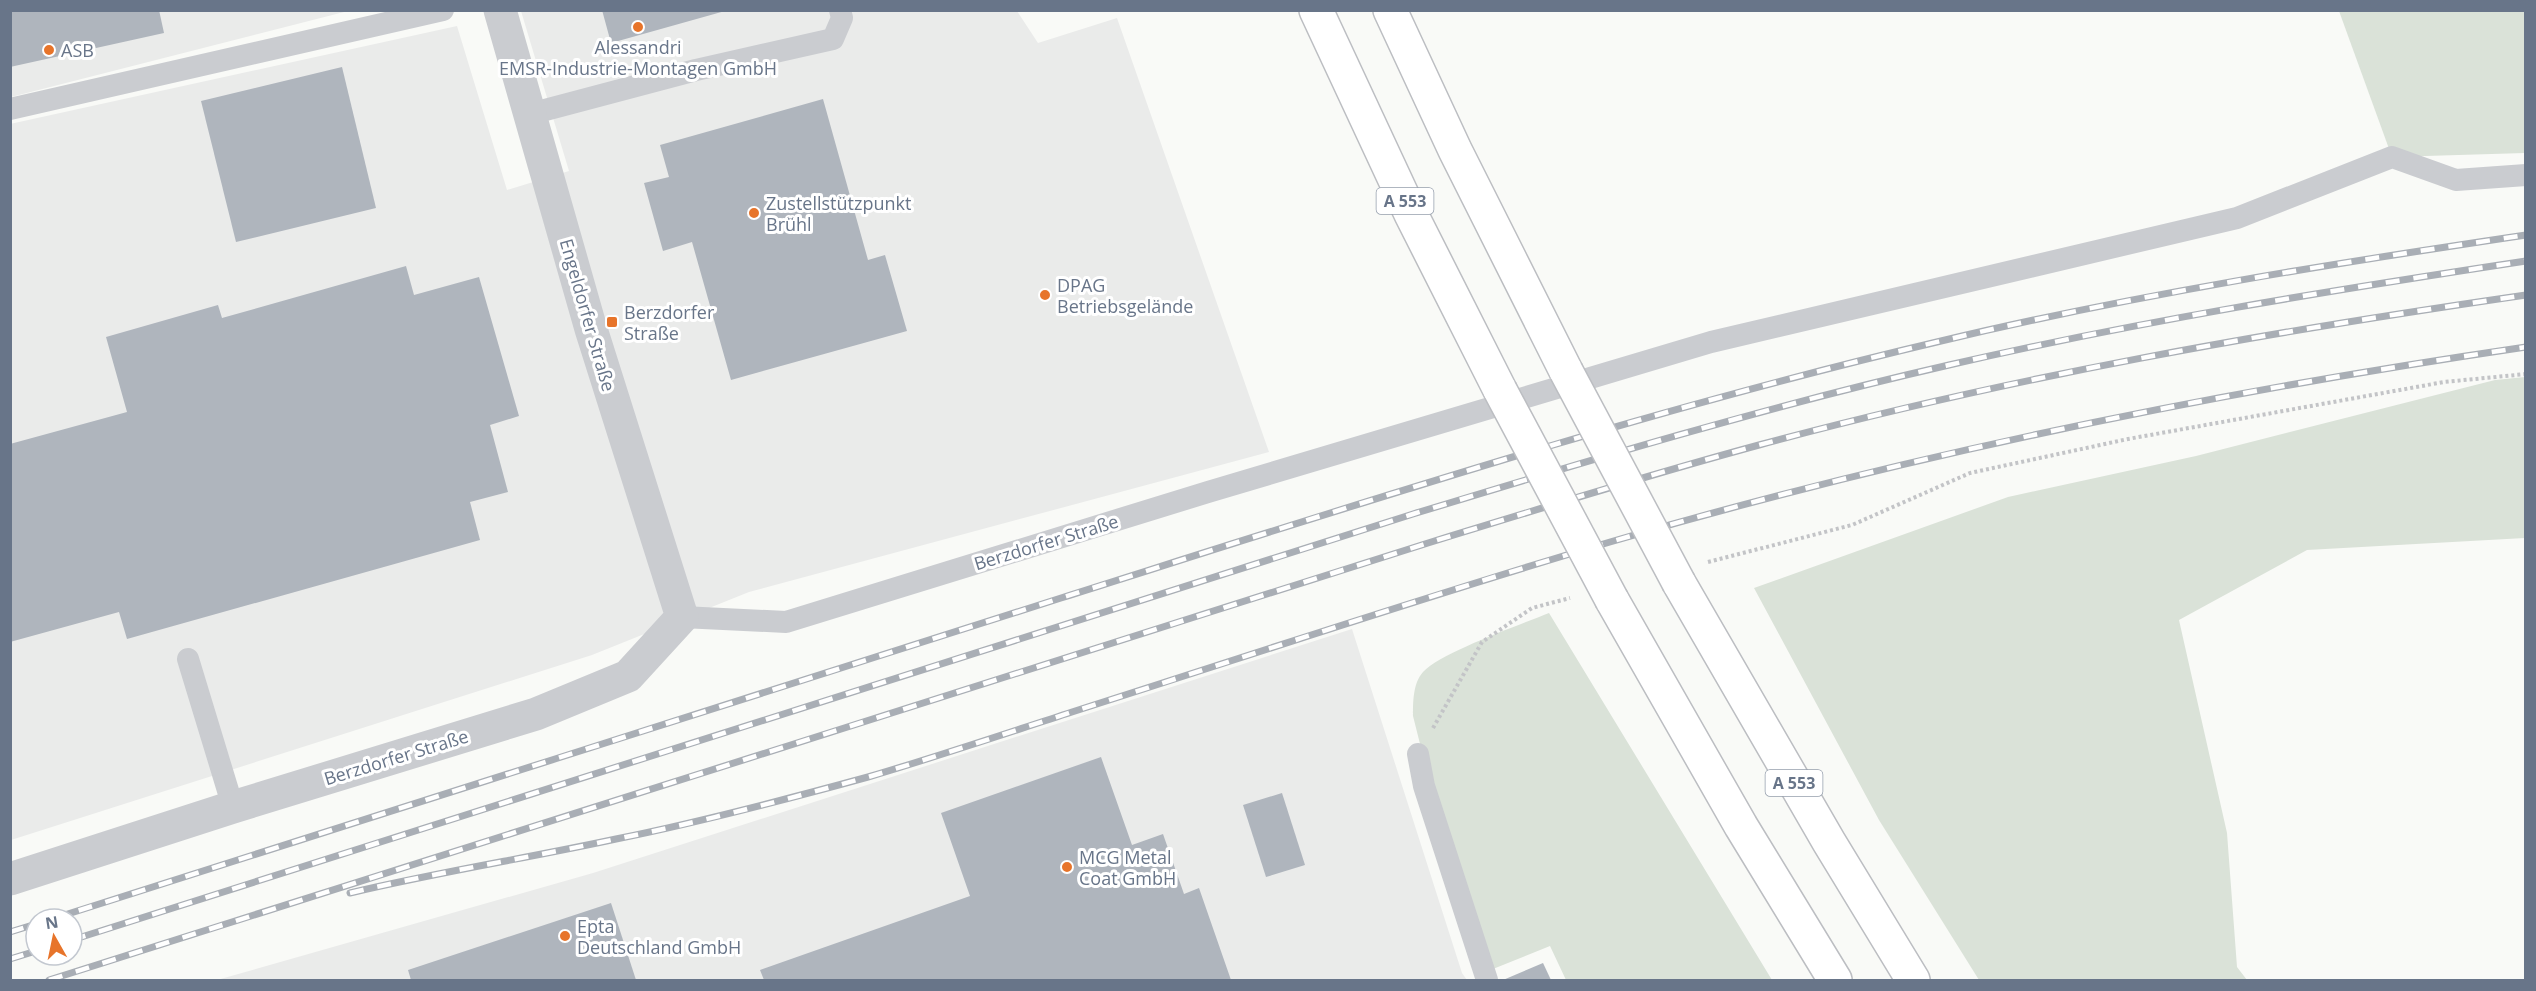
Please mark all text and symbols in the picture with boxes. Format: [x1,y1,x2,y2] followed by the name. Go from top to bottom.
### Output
[631,20,645,34] marker: Alessandri EMSR-Industrie-Montagen GmbH
[499,35,777,80] place label: Alessandri EMSR-Industrie-Montagen GmbH
[61,38,94,62] place label: ASB
[42,43,56,57] marker: ASB
[1376,188,1434,214] road number: A 553
[766,191,911,236] place label: Zustellstützpunkt Brühl
[747,206,761,220] marker: Zustellstützpunkt Brühl
[555,236,621,394] street label: Engeldorfer Straße
[1057,273,1193,318] place label: DPAG Betriebsgelände
[1038,288,1052,302] marker: DPAG Betriebsgelände
[624,300,715,345] place label: Berzdorfer Straße
[605,315,619,329] marker: Berzdorfer Straße
[971,509,1121,575] street label: Berzdorfer Straße
[321,724,471,790] street label: Berzdorfer Straße
[1766,770,1822,796] road number: A 553
[1079,845,1176,890] place label: MCG Metal Coat GmbH
[1060,860,1074,874] marker: MCG Metal Coat GmbH
[24,907,84,967] north arrow
[44,910,60,934] text: N
[577,914,741,959] place label: Epta Deutschland GmbH
[558,929,572,943] marker: Epta Deutschland GmbH

